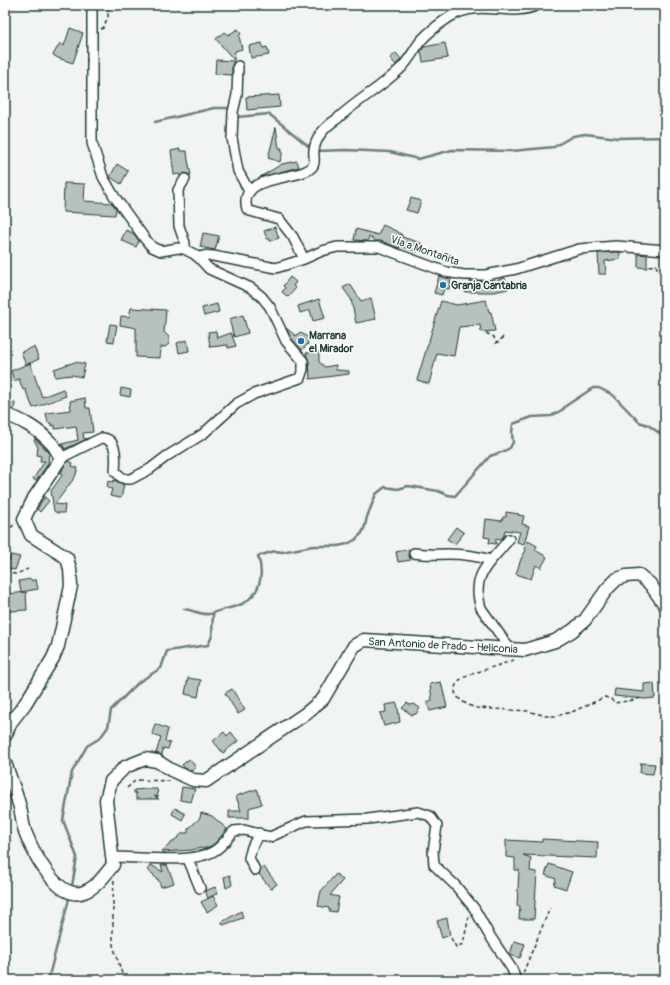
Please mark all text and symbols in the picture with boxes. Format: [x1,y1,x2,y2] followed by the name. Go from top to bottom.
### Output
[389,233,461,268] street label: Vía a Montañita
[451,279,527,292] place label: Granja Cantabria
[438,280,448,290] marker: Granja Cantabria
[308,329,354,355] place label: Marrana el Mirador
[296,336,306,346] marker: Marrana el Mirador
[368,635,518,656] street label: San Antonio de Prado - Heliconia

